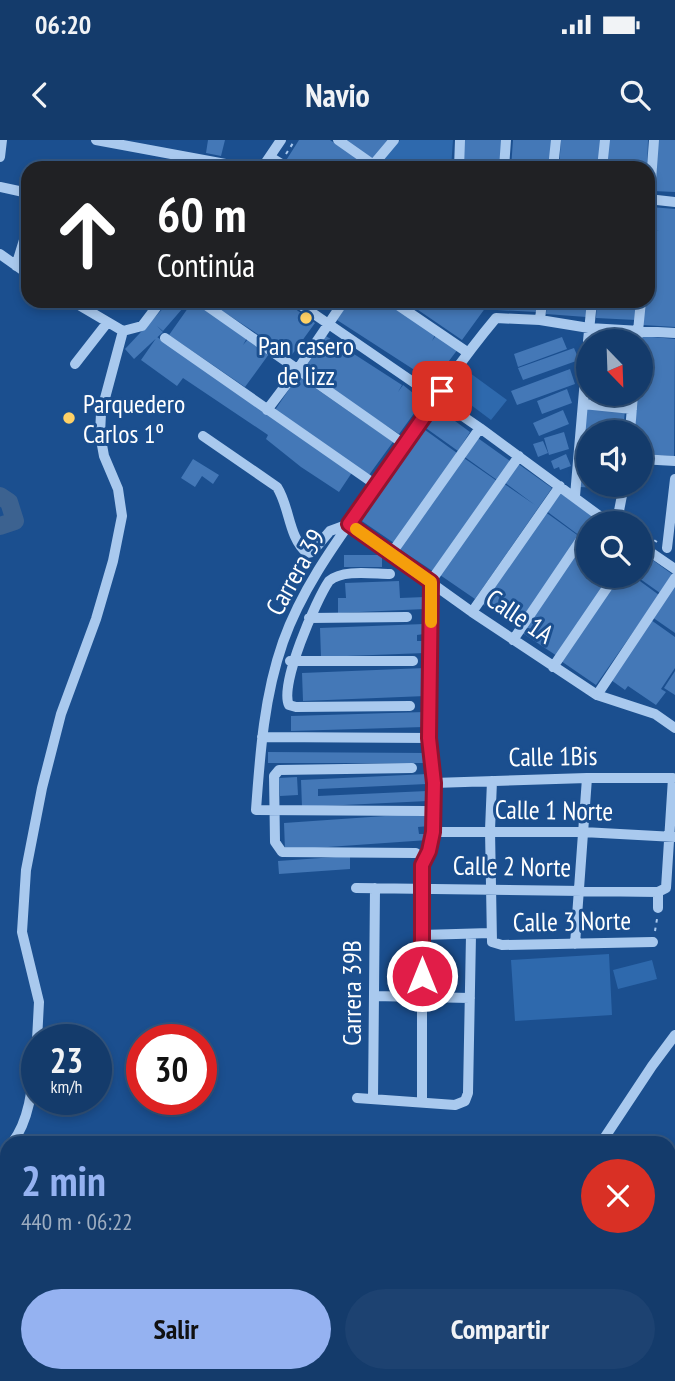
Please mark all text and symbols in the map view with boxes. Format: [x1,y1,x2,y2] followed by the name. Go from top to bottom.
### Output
[35,8,91,41] text: 06:20
[305,74,370,116] text: Navio
[21,76,59,114] icon: back
[616,76,654,114] icon: search
[157,182,246,246] text: 60 m
[42,189,133,280] icon: ahead
[157,244,255,286] text: Continúa
[298,310,314,326] marker: Pan casero de lizz
[258,329,354,392] place label: Pan casero de lizz
[576,329,653,406] north arrow
[576,329,653,588] map controls
[412,361,472,421] pin
[423,372,461,410] icon: arrive
[83,387,185,450] place label: Parquedero Carlos 1º
[61,410,77,426] marker: Parquedero Carlos 1º
[576,420,653,497] button: sound
[576,511,653,588] button: search
[258,523,332,621] street label: Carrera 39
[480,582,561,651] street label: Calle 1A
[508,739,598,773] street label: Calle 1Bis
[495,792,613,828] street label: Calle 1 Norte
[453,848,571,884] street label: Calle 2 Norte
[513,903,631,939] street label: Calle 3 Norte
[385,939,459,1013] position arrow
[335,940,368,1046] street label: Carrera 39B
[126,1024,217,1115] speed limit sign: 30
[50,1037,83,1083] text: 23
[51,1075,82,1098] text: km/h
[21,1153,106,1208] text: 2 min
[581,1159,655,1233] button: close
[21,1207,133,1236] text: 440 m · 06:22
[21,1289,331,1369] button: Salir
[345,1289,655,1369] button: Compartir

